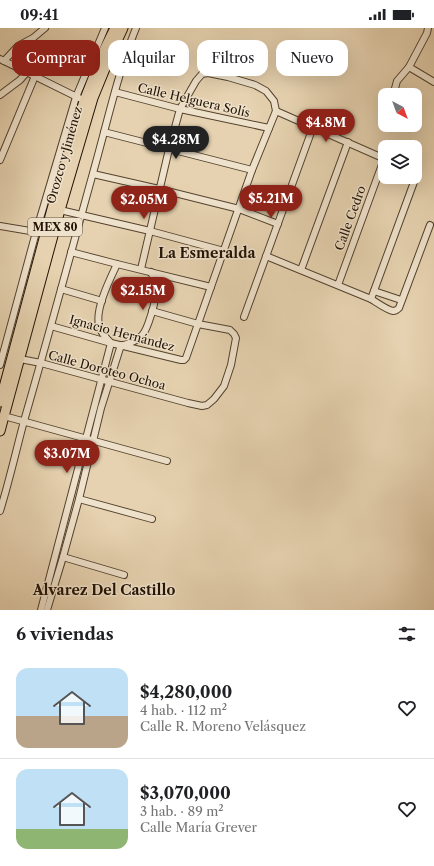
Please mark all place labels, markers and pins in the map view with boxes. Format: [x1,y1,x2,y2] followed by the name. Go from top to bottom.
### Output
[298,109,354,143] pin: $4.8M
[143,126,209,160] pin: $4.28M
[238,185,304,219] pin: $5.21M
[111,186,177,220] pin: $2.05M
[110,277,176,311] pin: $2.15M
[34,440,100,474] pin: $3.07M

